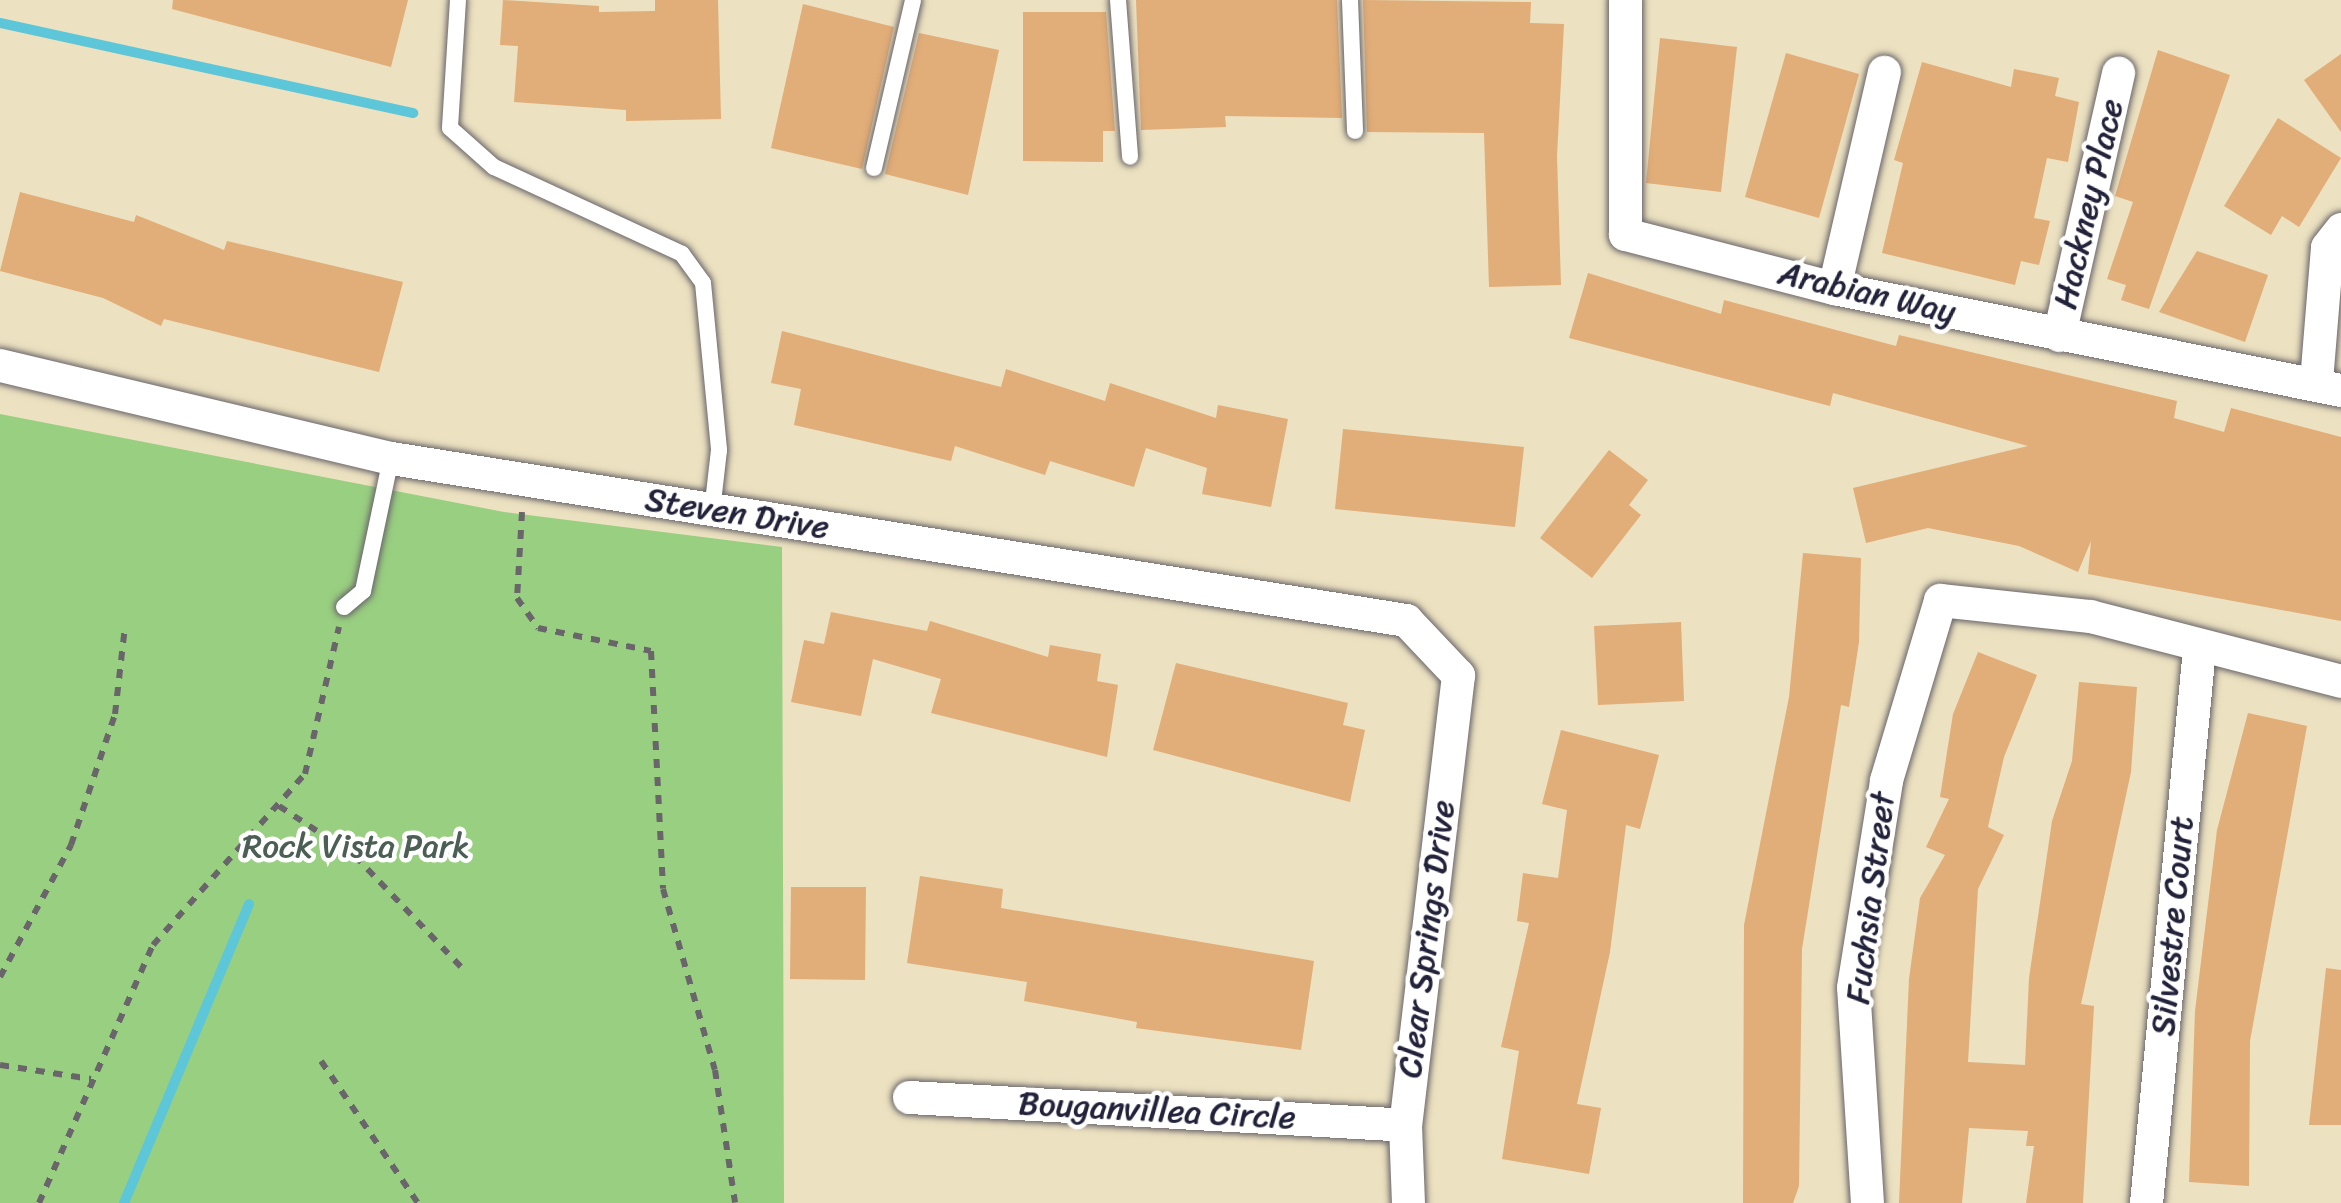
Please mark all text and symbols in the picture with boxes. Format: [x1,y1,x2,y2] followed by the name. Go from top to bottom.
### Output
[2046,95,2132,313] street label: Hackney Place
[1775,253,1959,333] street label: Arabian Way
[642,480,832,548] street label: Steven Drive
[1838,790,1904,1006] street label: Fuchsia Street
[1390,798,1464,1080] street label: Clear Springs Drive
[2144,814,2202,1038] street label: Silvestre Court
[241,827,471,867] park label: Rock Vista Park
[1017,1084,1297,1138] street label: Bouganvillea Circle

